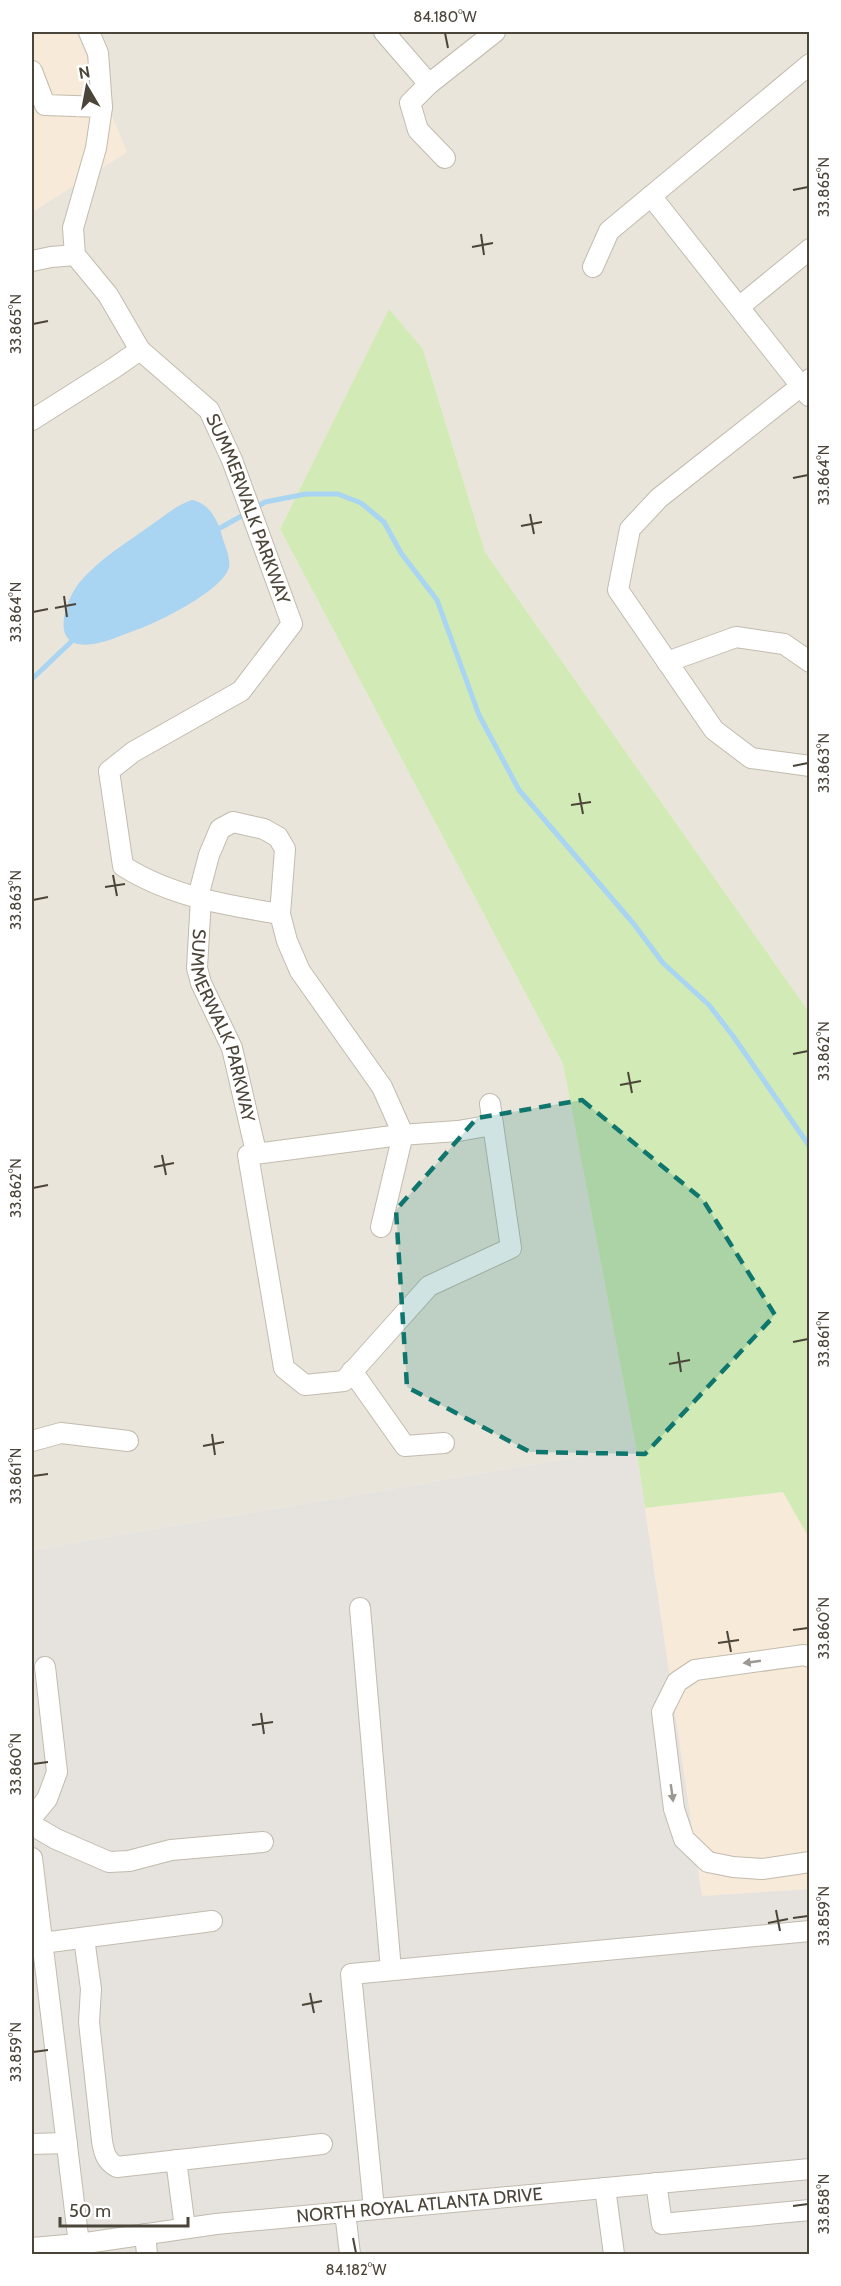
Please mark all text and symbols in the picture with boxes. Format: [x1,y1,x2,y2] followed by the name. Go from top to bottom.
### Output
[413,8,478,26] text: 84.180°W
[57,57,117,117] north arrow
[77,62,92,83] text: N
[815,157,833,217] text: 33.865°N
[7,294,25,354] text: 33.865°N
[201,410,295,608] street label: SUMMERWALK PARKWAY
[815,445,833,505] text: 33.864°N
[7,582,25,642] text: 33.864°N
[815,733,833,793] text: 33.863°N
[7,870,25,930] text: 33.863°N
[186,928,260,1125] street label: SUMMERWALK PARKWAY
[815,1021,833,1081] text: 33.862°N
[7,1158,25,1218] text: 33.862°N
[815,1311,833,1367] text: 33.861°N
[7,1448,25,1504] text: 33.861°N
[815,1597,833,1659] text: 33.860°N
[742,1657,761,1667] one-way arrow
[7,1733,25,1795] text: 33.860°N
[668,1784,677,1803] one-way arrow
[815,1886,833,1946] text: 33.859°N
[7,2022,25,2082] text: 33.859°N
[815,2174,833,2234] text: 33.858°N
[296,2183,543,2227] street label: NORTH ROYAL ATLANTA DRIVE
[60,2190,188,2228] scale bar
[69,2200,111,2222] text: 50 m
[326,2261,387,2279] text: 84.182°W

